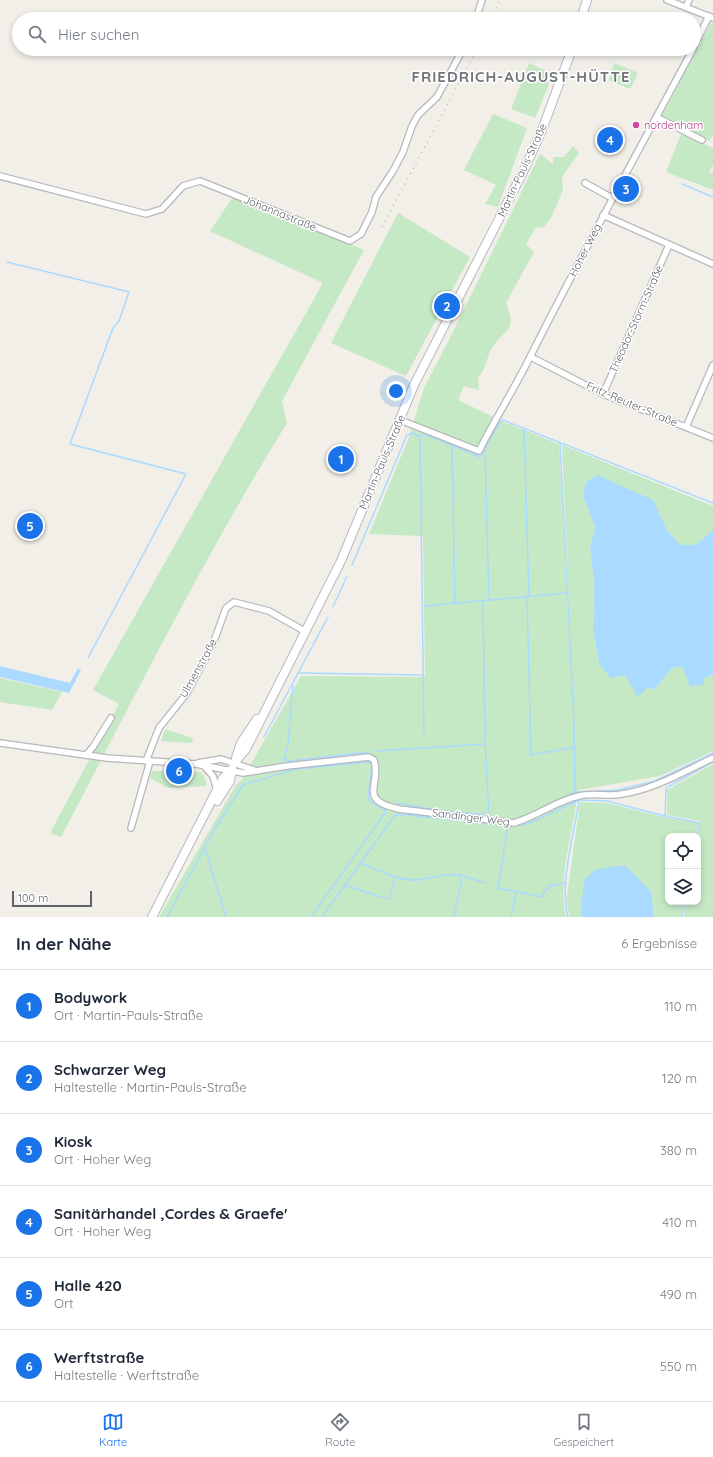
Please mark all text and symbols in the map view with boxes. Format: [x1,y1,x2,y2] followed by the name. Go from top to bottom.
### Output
[12,12,701,56] search box
[26,23,48,45] icon: search
[58,25,139,44] text: Hier suchen
[411,67,631,86] district label: FRIEDRICH-AUGUST-HÜTTE
[644,118,703,132] place label: nordenham
[631,120,641,130] marker: nordenham
[494,121,550,219] street label: Martin-Pauls-Straße
[597,125,623,155] pin: 4
[613,174,639,204] pin: 3
[241,192,319,234] street label: Johannastraße
[566,221,604,279] street label: Hoher Weg
[606,263,666,375] street label: Theodor-Storm-Straße
[434,291,460,321] pin: 2
[584,378,680,430] street label: Fritz-Reuter-Straße
[386,381,406,401] your location
[356,413,408,511] street label: Martin-Pauls-Straße
[328,444,354,474] pin: 1
[17,511,43,541] pin: 5
[176,636,220,700] street label: Ulmenstraße
[166,756,192,786] pin: 6
[431,805,511,829] street label: Sandinger Weg
[665,833,701,905] map controls
[665,833,701,869] button: locate
[665,869,701,905] button: layers
[12,889,92,908] scale bar
[18,891,48,905] text: 100 m
[16,933,112,954] text: In der Nähe
[621,935,697,951] text: 6 Ergebnisse
[54,988,127,1007] text: Bodywork
[26,998,32,1014] text: 1
[664,998,697,1014] text: 110 m
[54,1007,203,1023] text: Ort · Martin-Pauls-Straße
[54,1060,166,1079] text: Schwarzer Weg
[25,1070,33,1086] text: 2
[662,1070,697,1086] text: 120 m
[54,1079,247,1095] text: Haltestelle · Martin-Pauls-Straße
[54,1132,93,1151] text: Kiosk
[26,1142,32,1158] text: 3
[660,1142,697,1158] text: 380 m
[54,1151,151,1167] text: Ort · Hoher Weg
[54,1204,287,1223] text: Sanitärhandel ,Cordes & Graefe'
[25,1214,33,1230] text: 4
[662,1214,697,1230] text: 410 m
[54,1223,151,1239] text: Ort · Hoher Weg
[54,1276,122,1295] text: Halle 420
[25,1286,33,1302] text: 5
[660,1286,697,1302] text: 490 m
[54,1295,73,1311] text: Ort
[54,1348,144,1367] text: Werftstraße
[25,1358,33,1374] text: 6
[660,1358,697,1374] text: 550 m
[54,1367,199,1383] text: Haltestelle · Werftstraße
[99,1411,127,1449] tab: Karte
[325,1411,355,1449] tab: Route
[554,1411,614,1449] tab: Gespeichert

